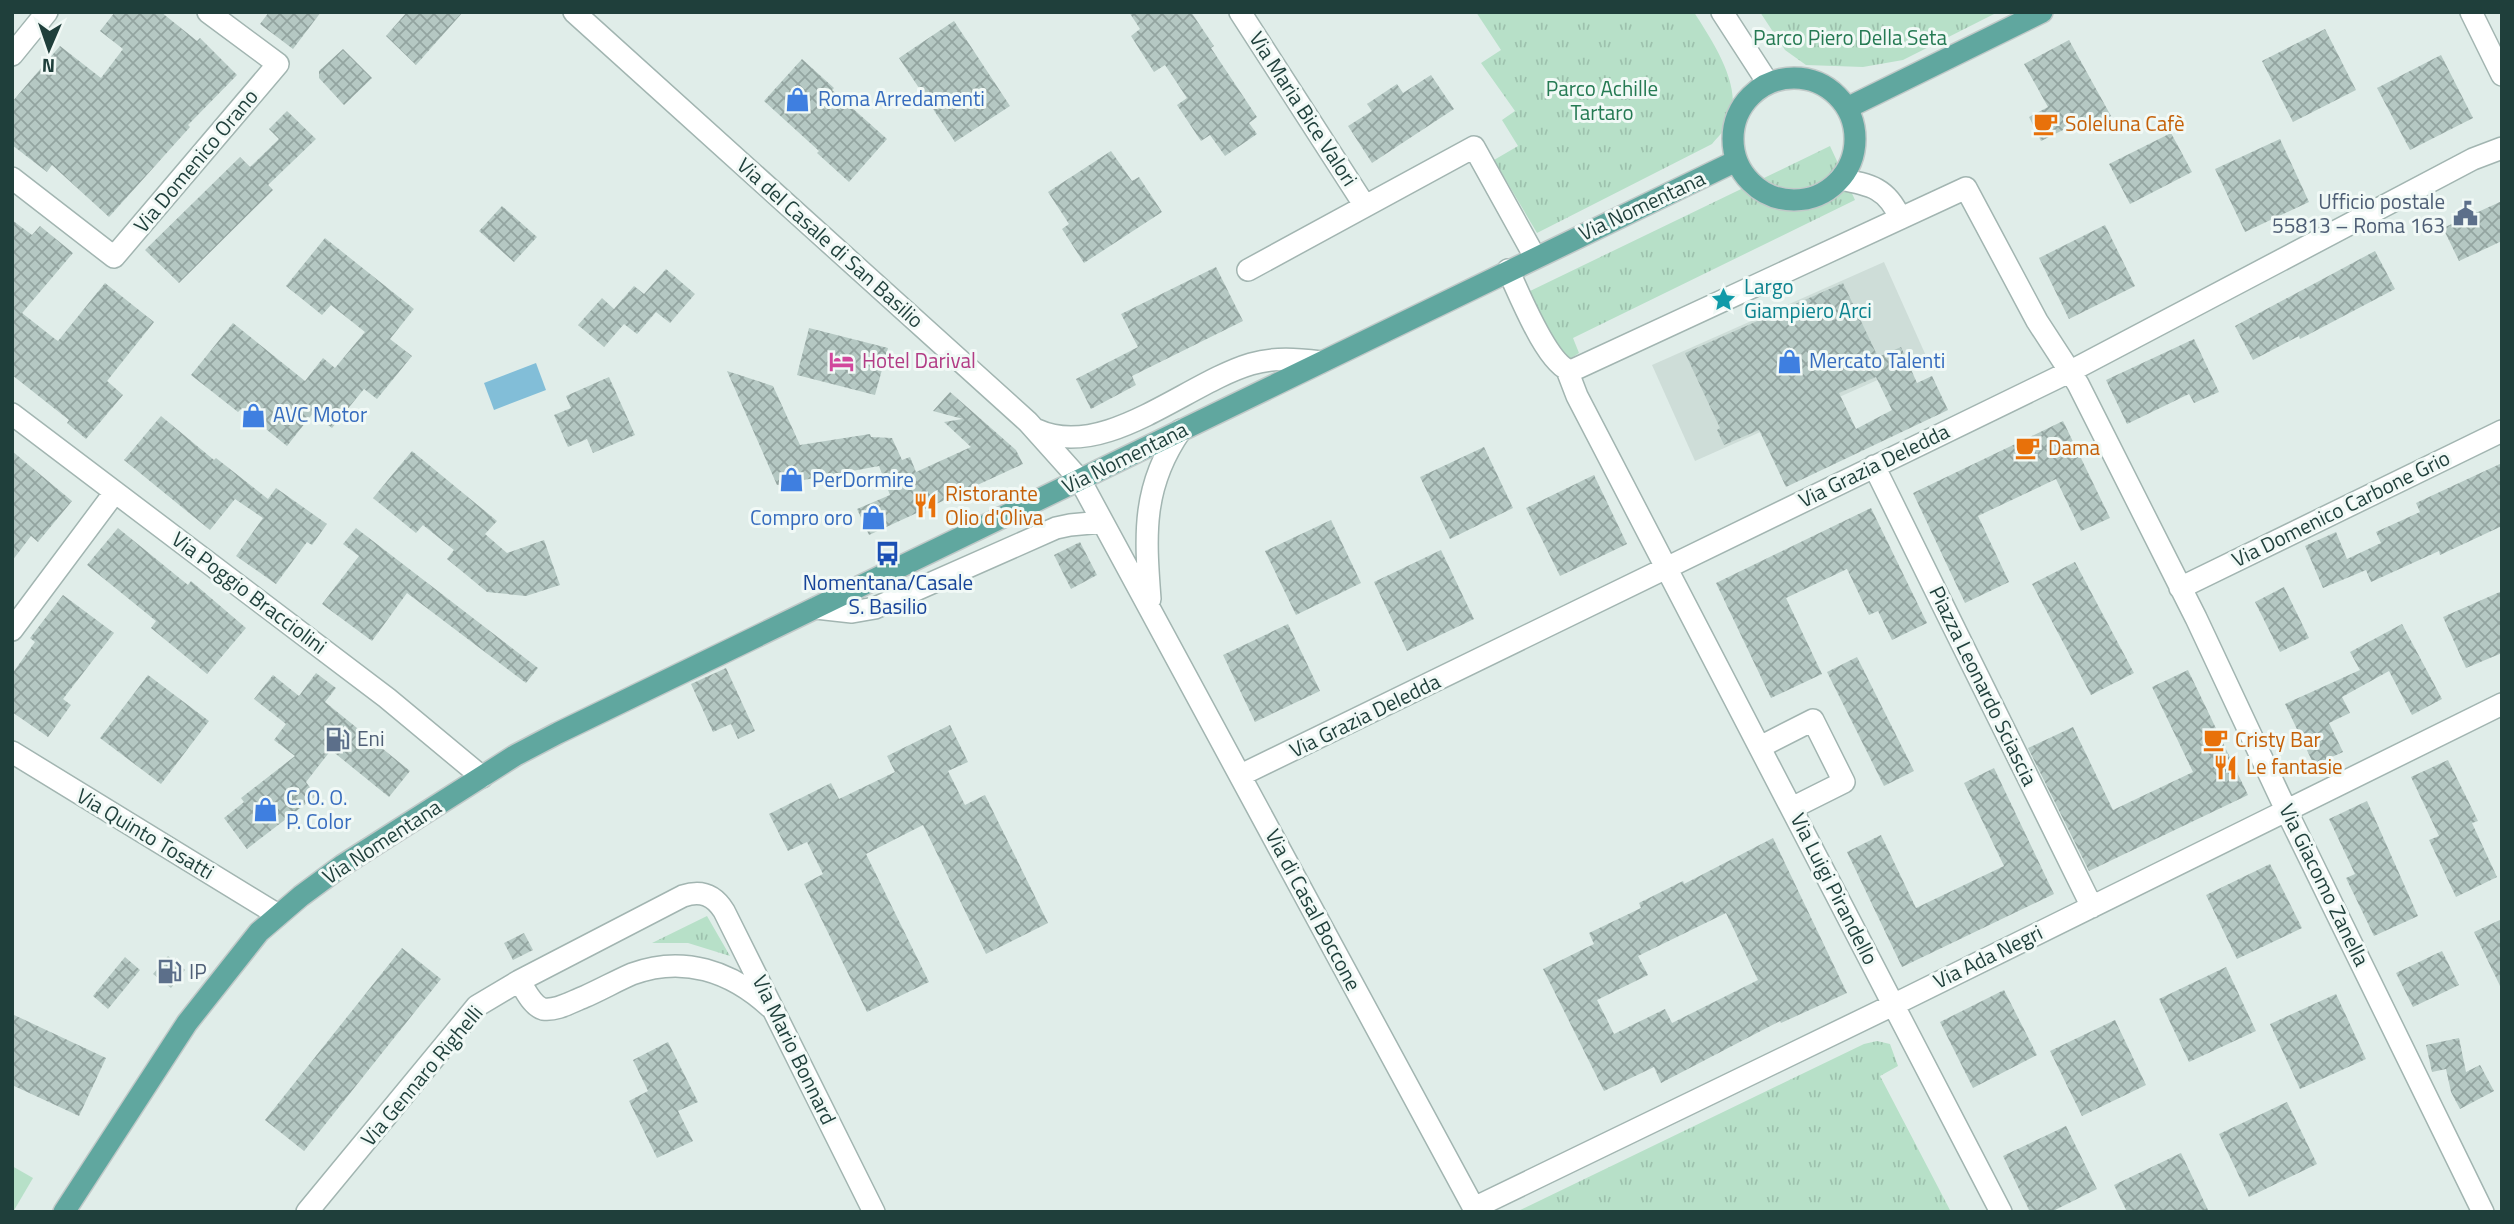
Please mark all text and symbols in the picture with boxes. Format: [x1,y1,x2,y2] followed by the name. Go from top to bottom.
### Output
[14,14,84,84] north arrow
[1753,21,1947,53] park label: Parco Piero Della Seta
[1242,25,1366,192] street label: Via Maria Bice Valori
[41,52,55,81] text: N
[1546,72,1658,128] park label: Parco Achille Tartaro
[125,81,265,239] street label: Via Domenico Orano
[818,82,985,114] place label: Roma Arredamenti
[784,85,812,113] shop icon: Roma Arredamenti
[2065,107,2185,139] place label: Soleluna Cafè
[2031,110,2059,138] cafe icon: Soleluna Cafè
[730,149,931,335] street label: Via del Casale di San Basilio
[1573,162,1710,248] street label: Via Nomentana
[2272,185,2445,241] place label: Ufficio postale 55813 – Roma 163
[2451,200,2479,228] public building icon: Ufficio postale 55813 – Roma 163
[1744,270,1872,326] place label: Largo Giampiero Arci
[1710,285,1738,313] place icon: Largo Giampiero Arci
[862,344,976,376] place label: Hotel Darival
[1809,344,1945,376] place label: Mercato Talenti
[828,347,856,375] hotel icon: Hotel Darival
[1775,347,1803,375] shop icon: Mercato Talenti
[273,398,367,430] place label: AVC Motor
[239,401,267,429] shop icon: AVC Motor
[1056,413,1193,501] street label: Via Nomentana
[1793,414,1955,516] street label: Via Grazia Deledda
[2048,431,2101,463] place label: Dama
[2014,434,2042,462] cafe icon: Dama
[2226,441,2455,575] street label: Via Domenico Carbone Grio
[812,463,914,495] place label: PerDormire
[778,466,806,494] shop icon: PerDormire
[945,477,1044,533] place label: Ristorante Olio d'Oliva
[911,492,939,520] restaurant icon: Ristorante Olio d'Oliva
[750,501,853,533] place label: Compro oro
[859,504,887,532] shop icon: Compro oro
[165,523,334,661] street label: Via Poggio Bracciolini
[874,540,902,568] bus stop icon: Nomentana/Casale S. Basilio
[803,566,973,622] place label: Nomentana/Casale S. Basilio
[1922,580,2046,791] street label: Piazza Leonardo Sciascia
[1284,664,1446,766] street label: Via Grazia Deledda
[357,722,385,754] place label: Eni
[2235,723,2321,755] place label: Cristy Bar
[323,725,351,753] fuel station icon: Eni
[2201,726,2229,754] cafe icon: Cristy Bar
[2246,750,2343,782] place label: Le fantasie
[2212,753,2240,781] restaurant icon: Le fantasie
[71,779,220,887] street label: Via Quinto Tosatti
[286,781,351,837] place label: C. O. O. P. Color
[316,790,448,892] street label: Via Nomentana
[252,796,280,824] shop icon: C. O. O. P. Color
[2272,798,2378,972] street label: Via Giacomo Zanella
[1783,807,1887,970] street label: Via Luigi Pirandello
[1258,823,1370,996] street label: Via di Casal Boccone
[1928,916,2048,996] street label: Via Ada Negri
[189,955,207,987] place label: IP
[155,958,183,986] fuel station icon: IP
[745,969,845,1130] street label: Via Mario Bonnard
[352,998,490,1153] street label: Via Gennaro Righelli

